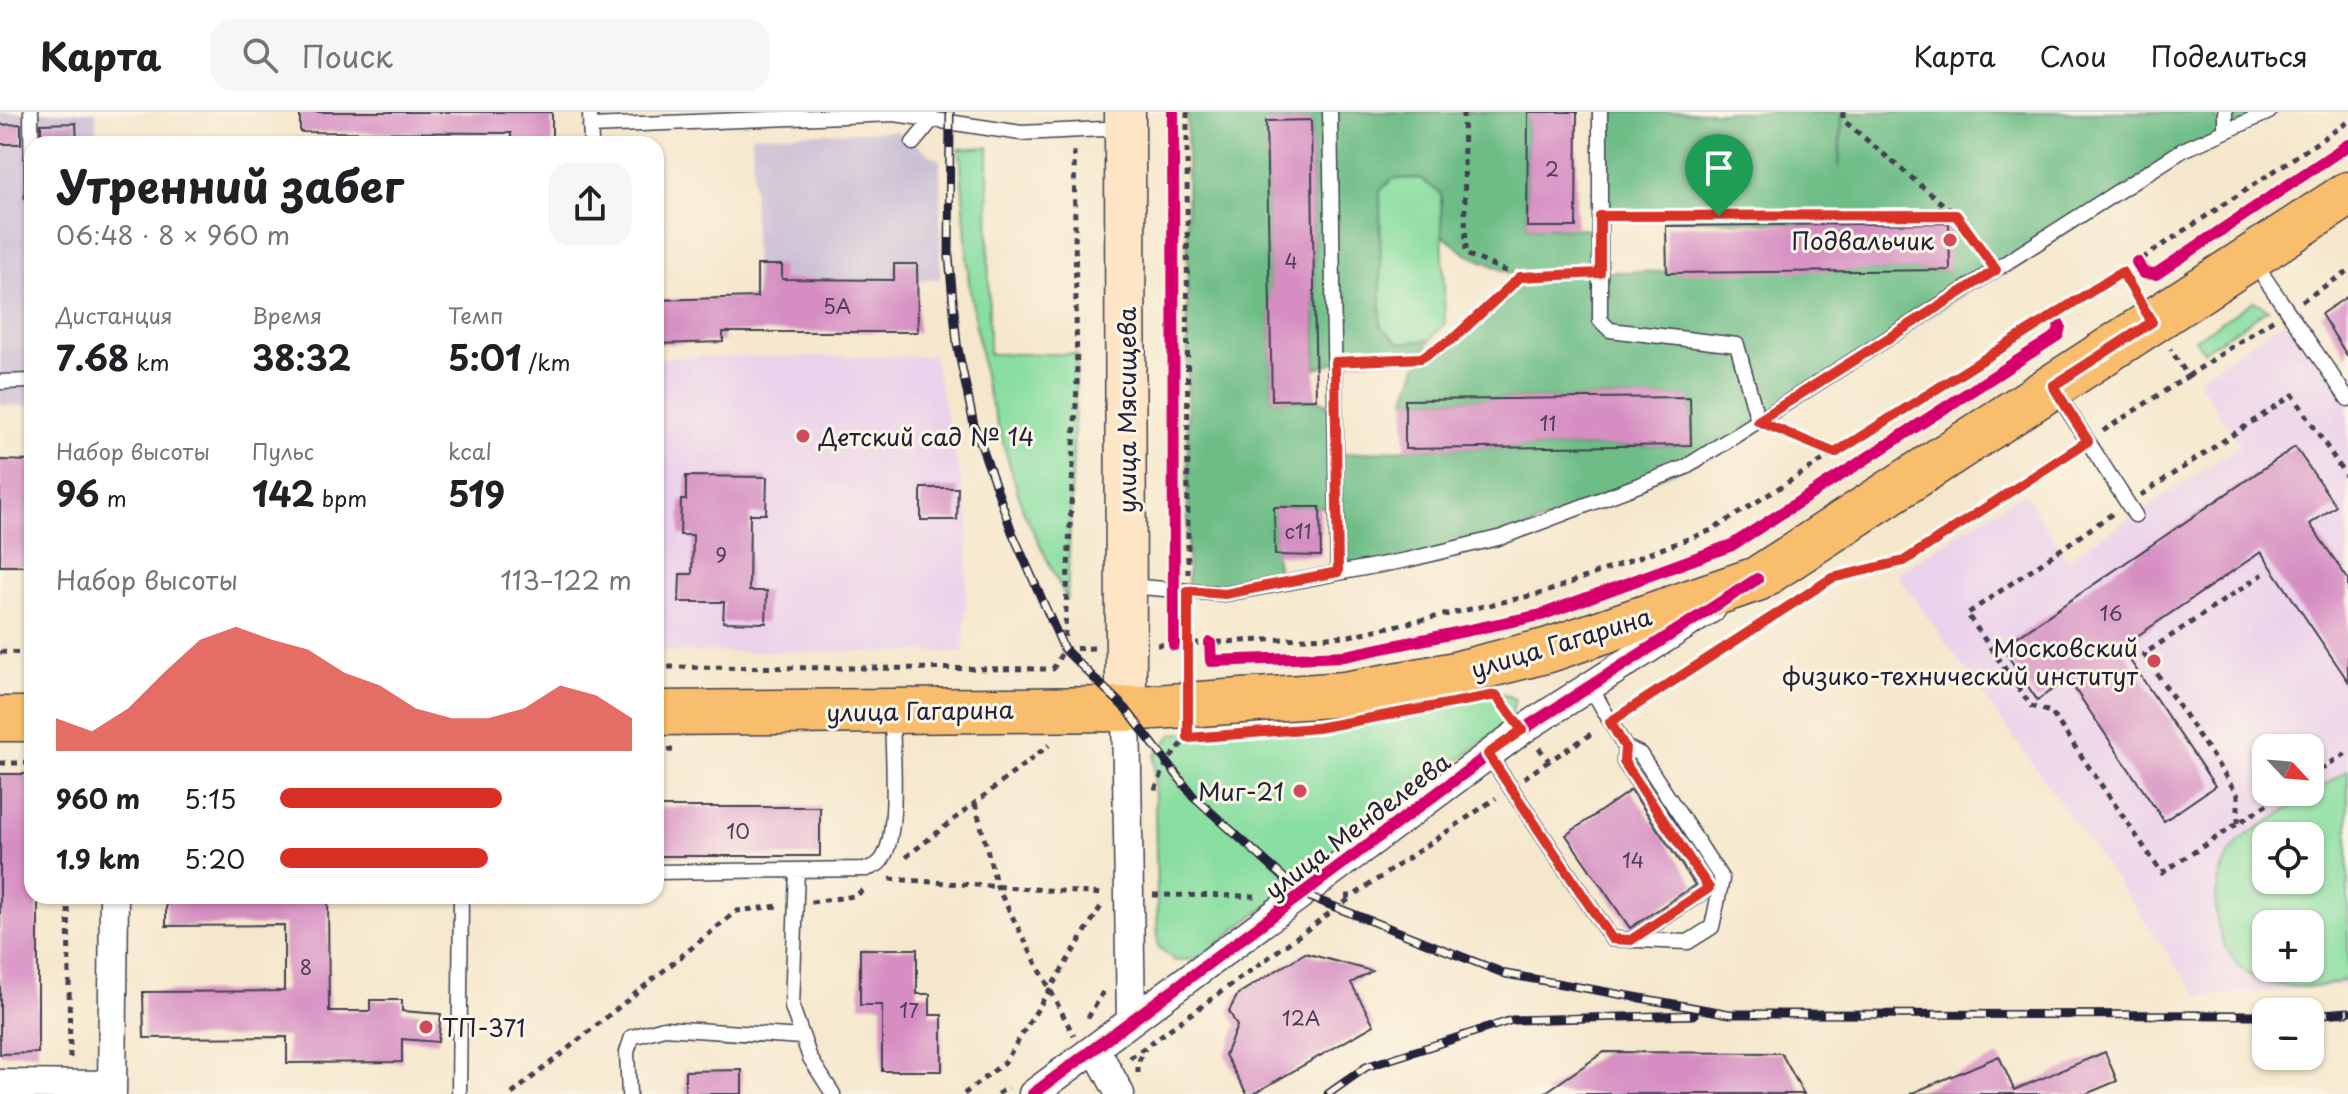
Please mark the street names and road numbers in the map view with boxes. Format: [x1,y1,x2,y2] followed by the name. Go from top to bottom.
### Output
[1108,307,1144,513] street label: улица Мясищева
[1466,597,1656,687] street label: улица Гагарина
[826,690,1014,730] street label: улица Гагарина
[1257,743,1457,907] street label: улица Менделеева

